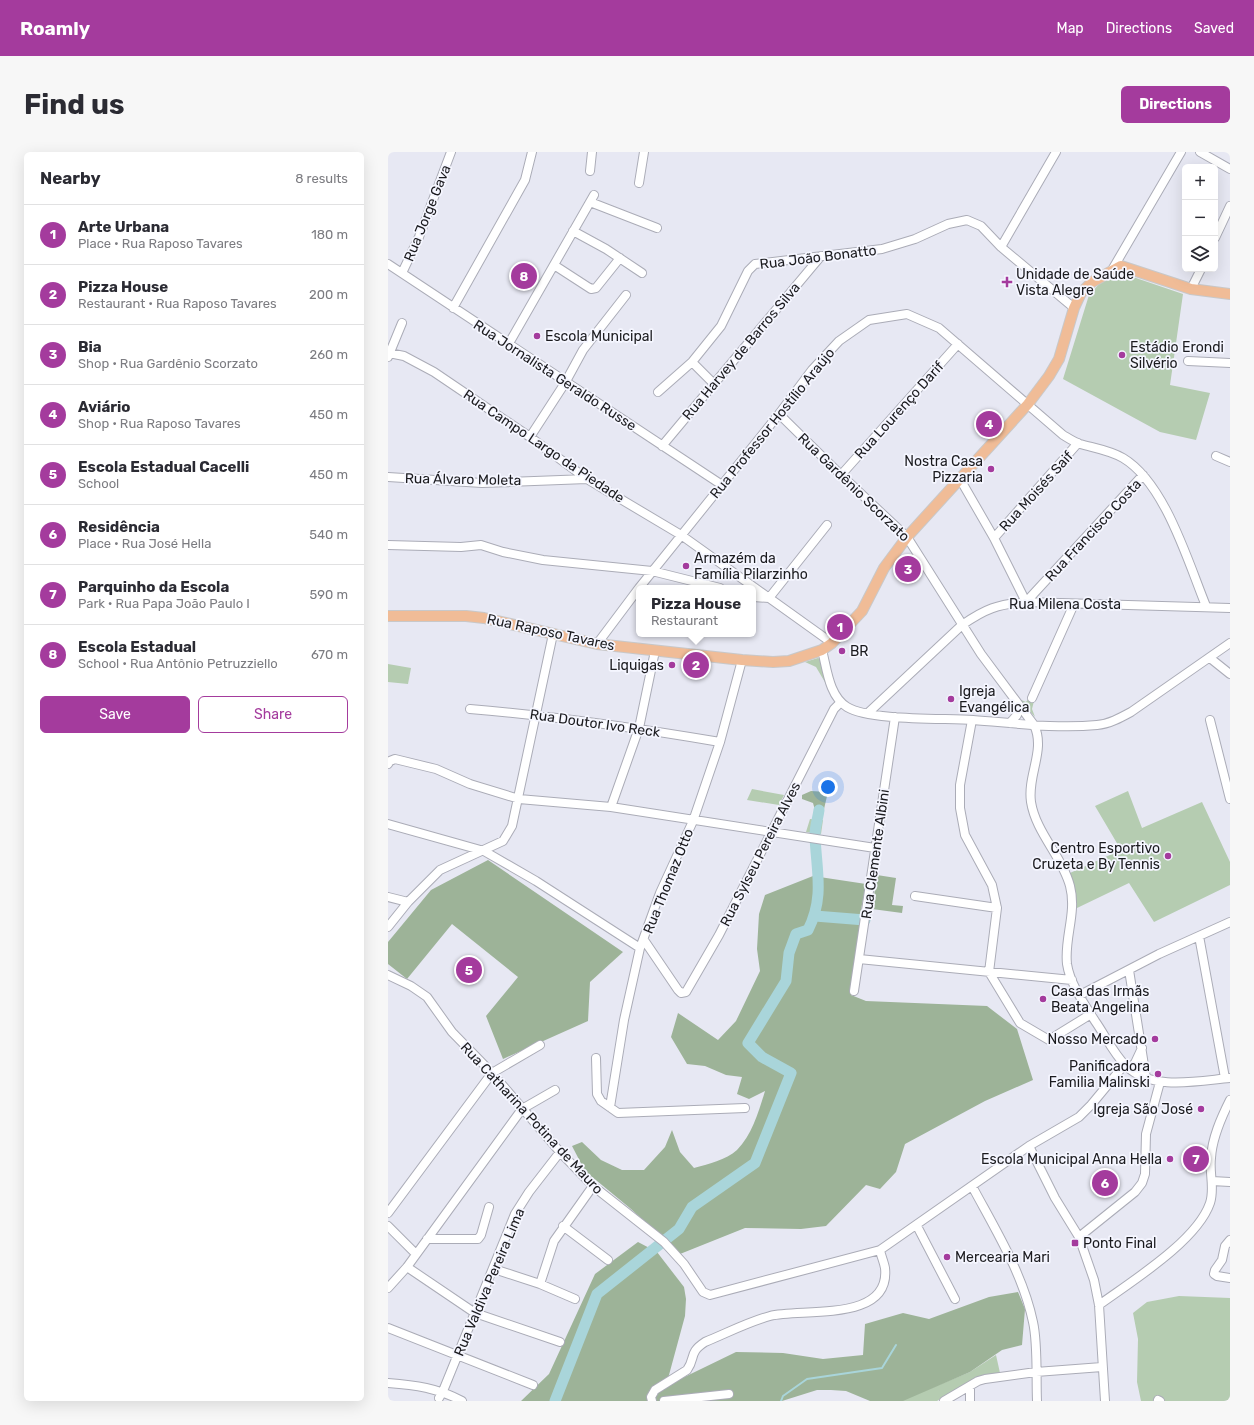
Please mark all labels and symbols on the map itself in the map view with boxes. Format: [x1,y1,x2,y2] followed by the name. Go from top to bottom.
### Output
[400,162,455,264] street label: Rua Jorge Gava
[759,242,877,273] street label: Rua João Bonatto
[511,261,537,291] pin: 8
[1016,266,1134,299] place label: Unidade de Saúde Vista Alegre
[1001,276,1013,288] marker: Unidade de Saúde Vista Alegre
[679,279,804,423] street label: Rua Harvey de Barros Silva
[470,316,640,435] street label: Rua Jornalista Geraldo Russe
[545,328,653,345] place label: Escola Municipal
[532,331,542,341] marker: Escola Municipal
[1130,339,1224,372] place label: Estádio Erondi Silvério
[706,344,838,502] street label: Rua Professor Hostílio Araújo
[1117,350,1127,360] marker: Estádio Erondi Silvério
[851,358,948,463] street label: Rua Lourenço Darif
[460,386,628,507] street label: Rua Campo Largo da Piedade
[976,409,1002,439] pin: 4
[794,430,913,545] street label: Rua Gardênio Scorzato
[996,447,1077,535] street label: Rua Moisés Saif
[904,453,983,486] place label: Nostra Casa Pizzaria
[986,464,996,474] marker: Nostra Casa Pizzaria
[405,469,521,489] street label: Rua Álvaro Moleta
[1042,476,1145,585] street label: Rua Francisco Costa
[694,550,808,583] place label: Armazém da Família Pilarzinho
[895,554,921,584] pin: 3
[681,561,691,571] marker: Armazém da Família Pilarzinho
[1009,596,1121,613] street label: Rua Milena Costa
[486,611,616,654] street label: Rua Raposo Tavares
[827,612,853,642] pin: 1
[850,643,869,660] place label: BR
[837,646,847,656] marker: BR
[683,650,709,680] pin: 2
[609,657,664,674] place label: Liquigas
[667,660,677,670] marker: Liquigas
[959,683,1029,716] place label: Igreja Evangélica
[946,694,956,704] marker: Igreja Evangélica
[529,706,662,741] street label: Rua Doutor Ivo Reck
[818,777,838,797] your location
[717,779,804,929] street label: Rua Sylseu Pereira Alves
[858,788,893,920] street label: Rua Clemente Albini
[640,826,697,936] street label: Rua Thomaz Otto
[1032,840,1160,873] place label: Centro Esportivo Cruzeta e By Tennis
[1163,851,1173,861] marker: Centro Esportivo Cruzeta e By Tennis
[456,955,482,985] pin: 5
[1051,983,1149,1016] place label: Casa das Irmãs Beata Angelina
[1038,994,1048,1004] marker: Casa das Irmãs Beata Angelina
[1048,1031,1147,1048] place label: Nosso Mercado
[1150,1034,1160,1044] marker: Nosso Mercado
[457,1039,606,1198] street label: Rua Catharina Potina de Mauro
[1049,1058,1150,1091] place label: Panificadora Familia Malinski
[1153,1069,1163,1079] marker: Panificadora Familia Malinski
[1093,1101,1193,1118] place label: Igreja São José
[1196,1104,1206,1114] marker: Igreja São José
[1183,1144,1209,1174] pin: 7
[981,1151,1162,1168] place label: Escola Municipal Anna Hella
[1165,1154,1175,1164] marker: Escola Municipal Anna Hella
[1092,1168,1118,1198] pin: 6
[451,1206,528,1359] street label: Rua Valdiva Pereira Lima
[1083,1235,1156,1252] place label: Ponto Final
[1070,1238,1080,1248] marker: Ponto Final
[955,1249,1050,1266] place label: Mercearia Mari
[942,1252,952,1262] marker: Mercearia Mari

